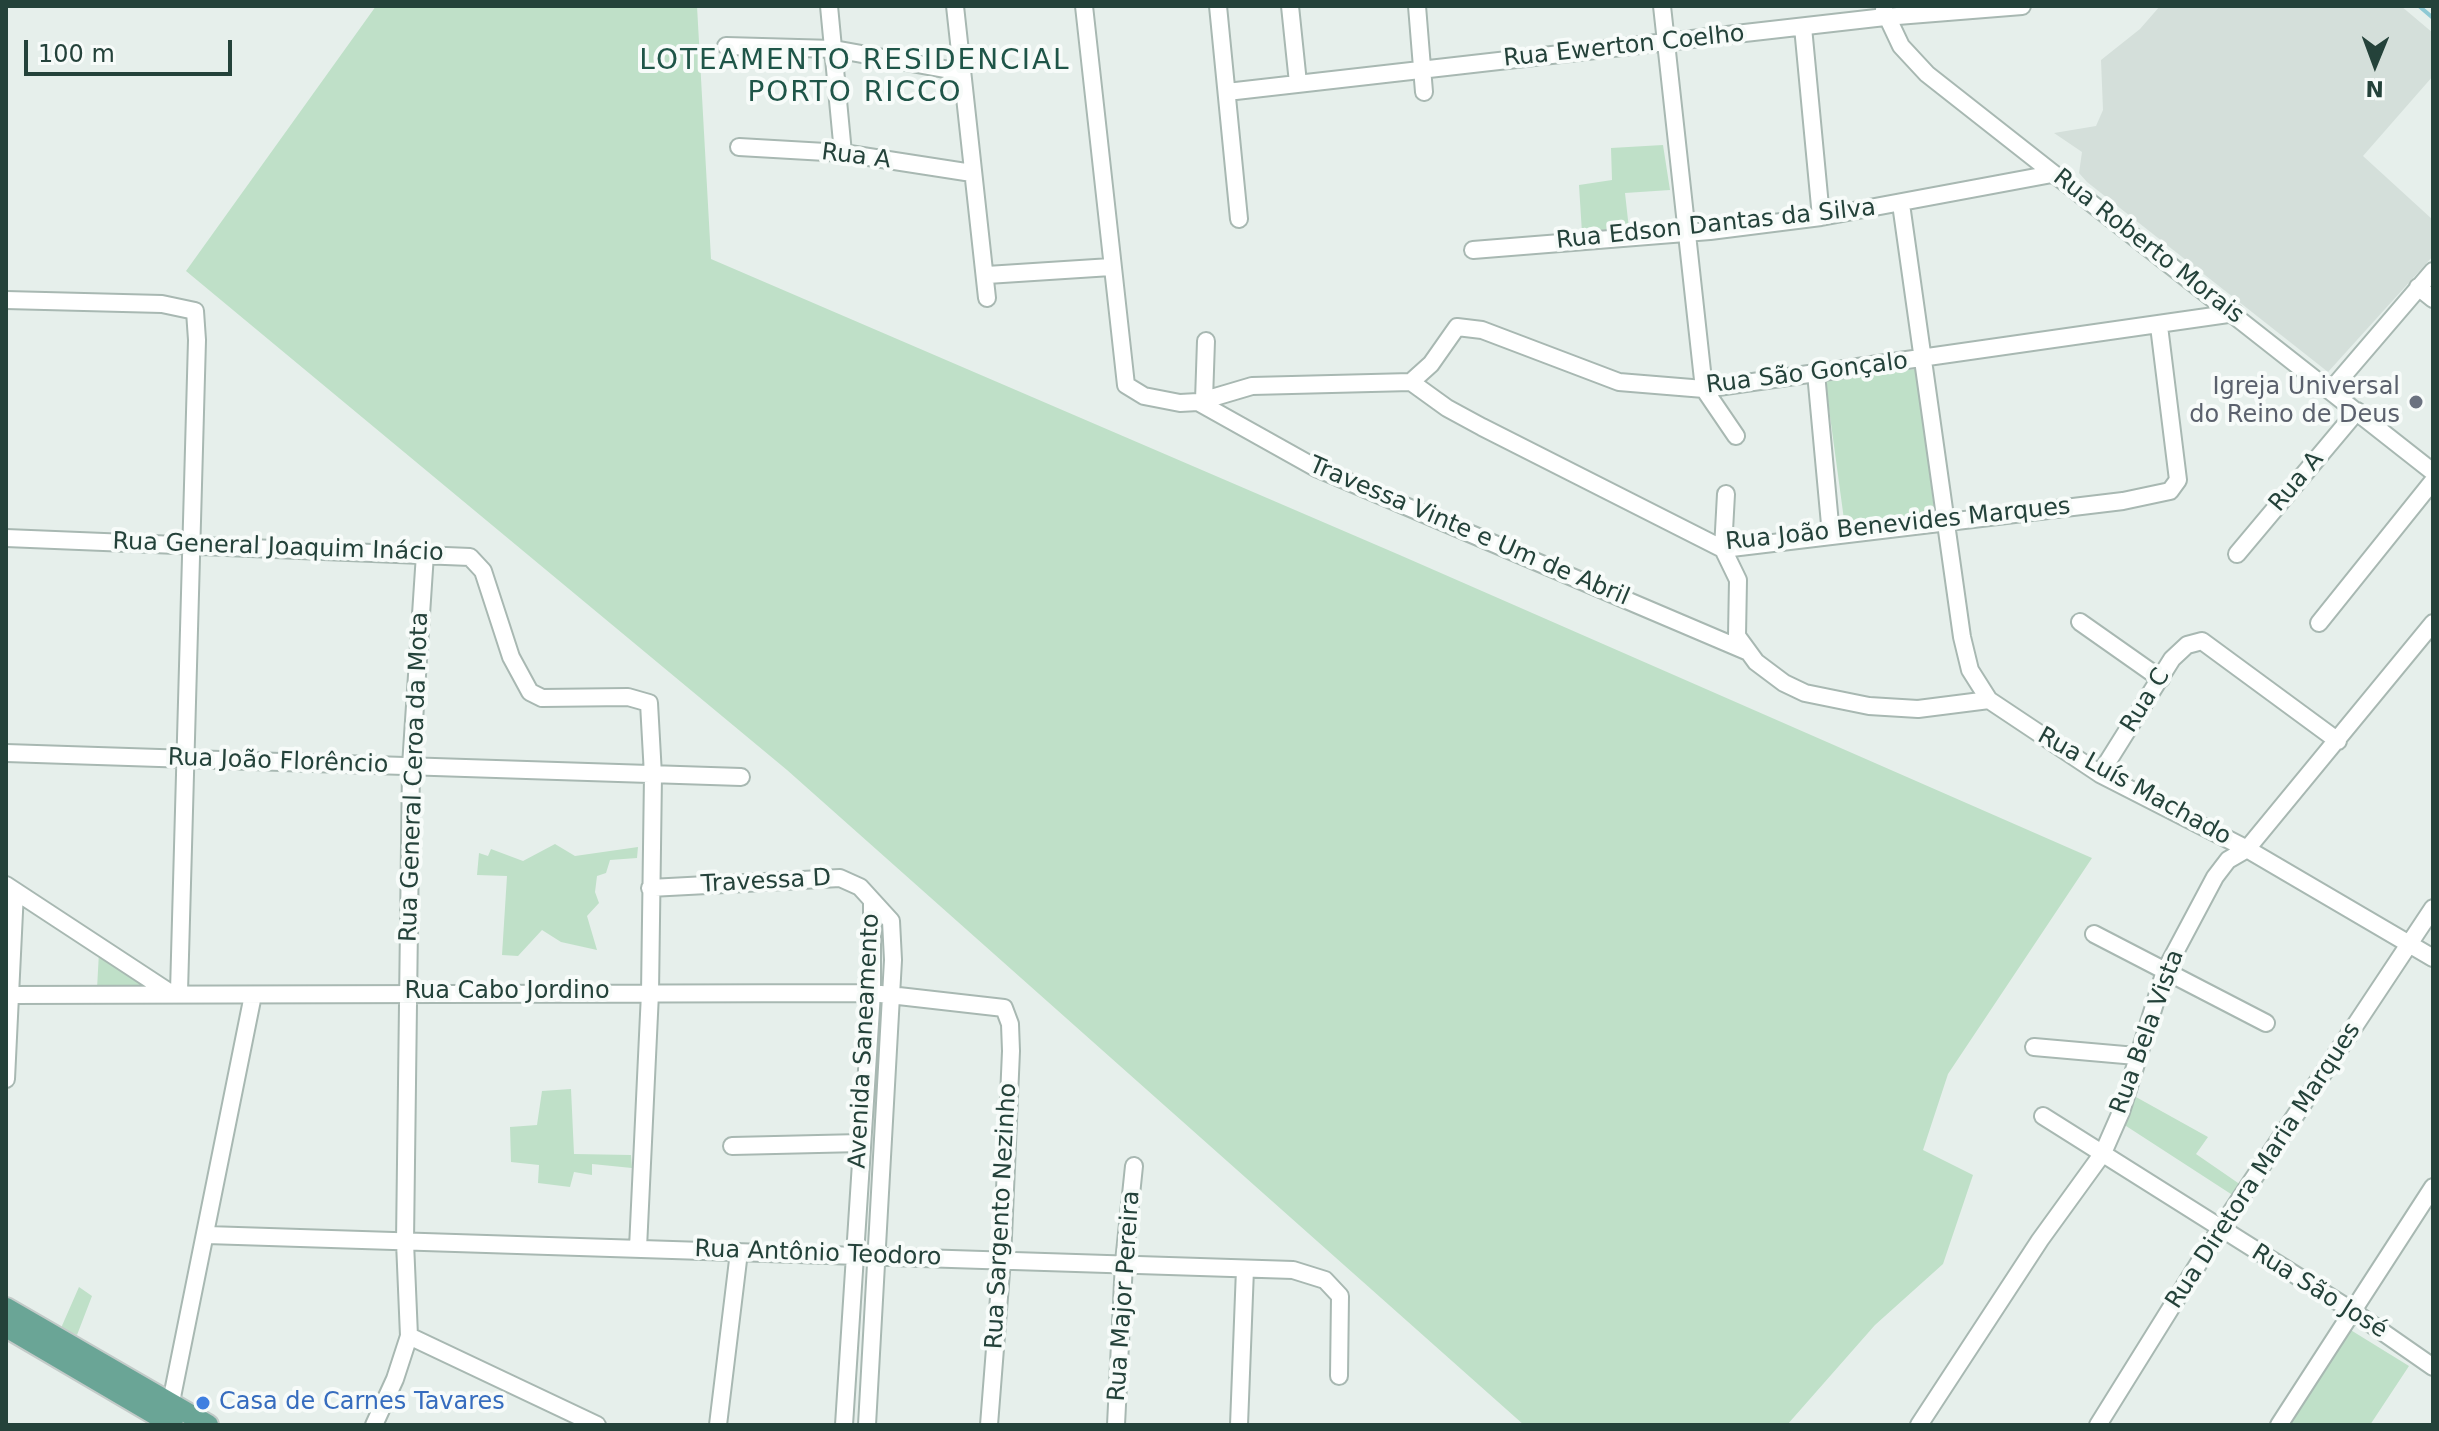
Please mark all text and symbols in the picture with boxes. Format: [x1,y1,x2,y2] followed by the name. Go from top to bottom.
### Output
[1502,20,1746,74] street label: Rua Ewerton Coelho
[28,24,236,74] scale bar
[2335,24,2415,104] north arrow
[38,40,115,68] text: 100 m
[639,45,1071,111] district label: LOTEAMENTO RESIDENCIAL PORTO RICCO
[2365,76,2384,101] text: N
[820,138,892,176] street label: Rua A
[2047,164,2249,330] street label: Rua Roberto Morais
[1555,194,1877,256] street label: Rua Edson Dantas da Silva
[1704,347,1910,401] street label: Rua São Gonçalo
[2189,374,2400,430] place label: Igreja Universal do Reino de Deus
[2407,393,2425,411] marker: Igreja Universal do Reino de Deus
[2264,446,2330,518] street label: Rua A
[1305,451,1633,613] street label: Travessa Vinte e Um de Abril
[1724,493,2072,557] street label: Rua João Benevides Marques
[112,528,444,568] street label: Rua General Joaquim Inácio
[395,611,435,943] street label: Rua General Ceroa da Mota
[2115,664,2177,738] street label: Rua C
[2032,722,2236,852] street label: Rua Luís Machado
[167,744,389,780] street label: Rua João Florêncio
[700,864,832,900] street label: Travessa D
[844,913,886,1169] street label: Avenida Saneamento
[2105,946,2191,1118] street label: Rua Bela Vista
[404,978,610,1006] street label: Rua Cabo Jordino
[2161,1017,2367,1315] street label: Rua Diretora Maria Marques
[981,1082,1023,1350] street label: Rua Sargento Nezinho
[1103,1190,1147,1402] street label: Rua Major Pereira
[694,1235,942,1273] street label: Rua Antônio Teodoro
[2246,1239,2392,1345] street label: Rua São José
[219,1389,505,1417] place label: Casa de Carnes Tavares
[194,1394,212,1412] marker: Casa de Carnes Tavares

